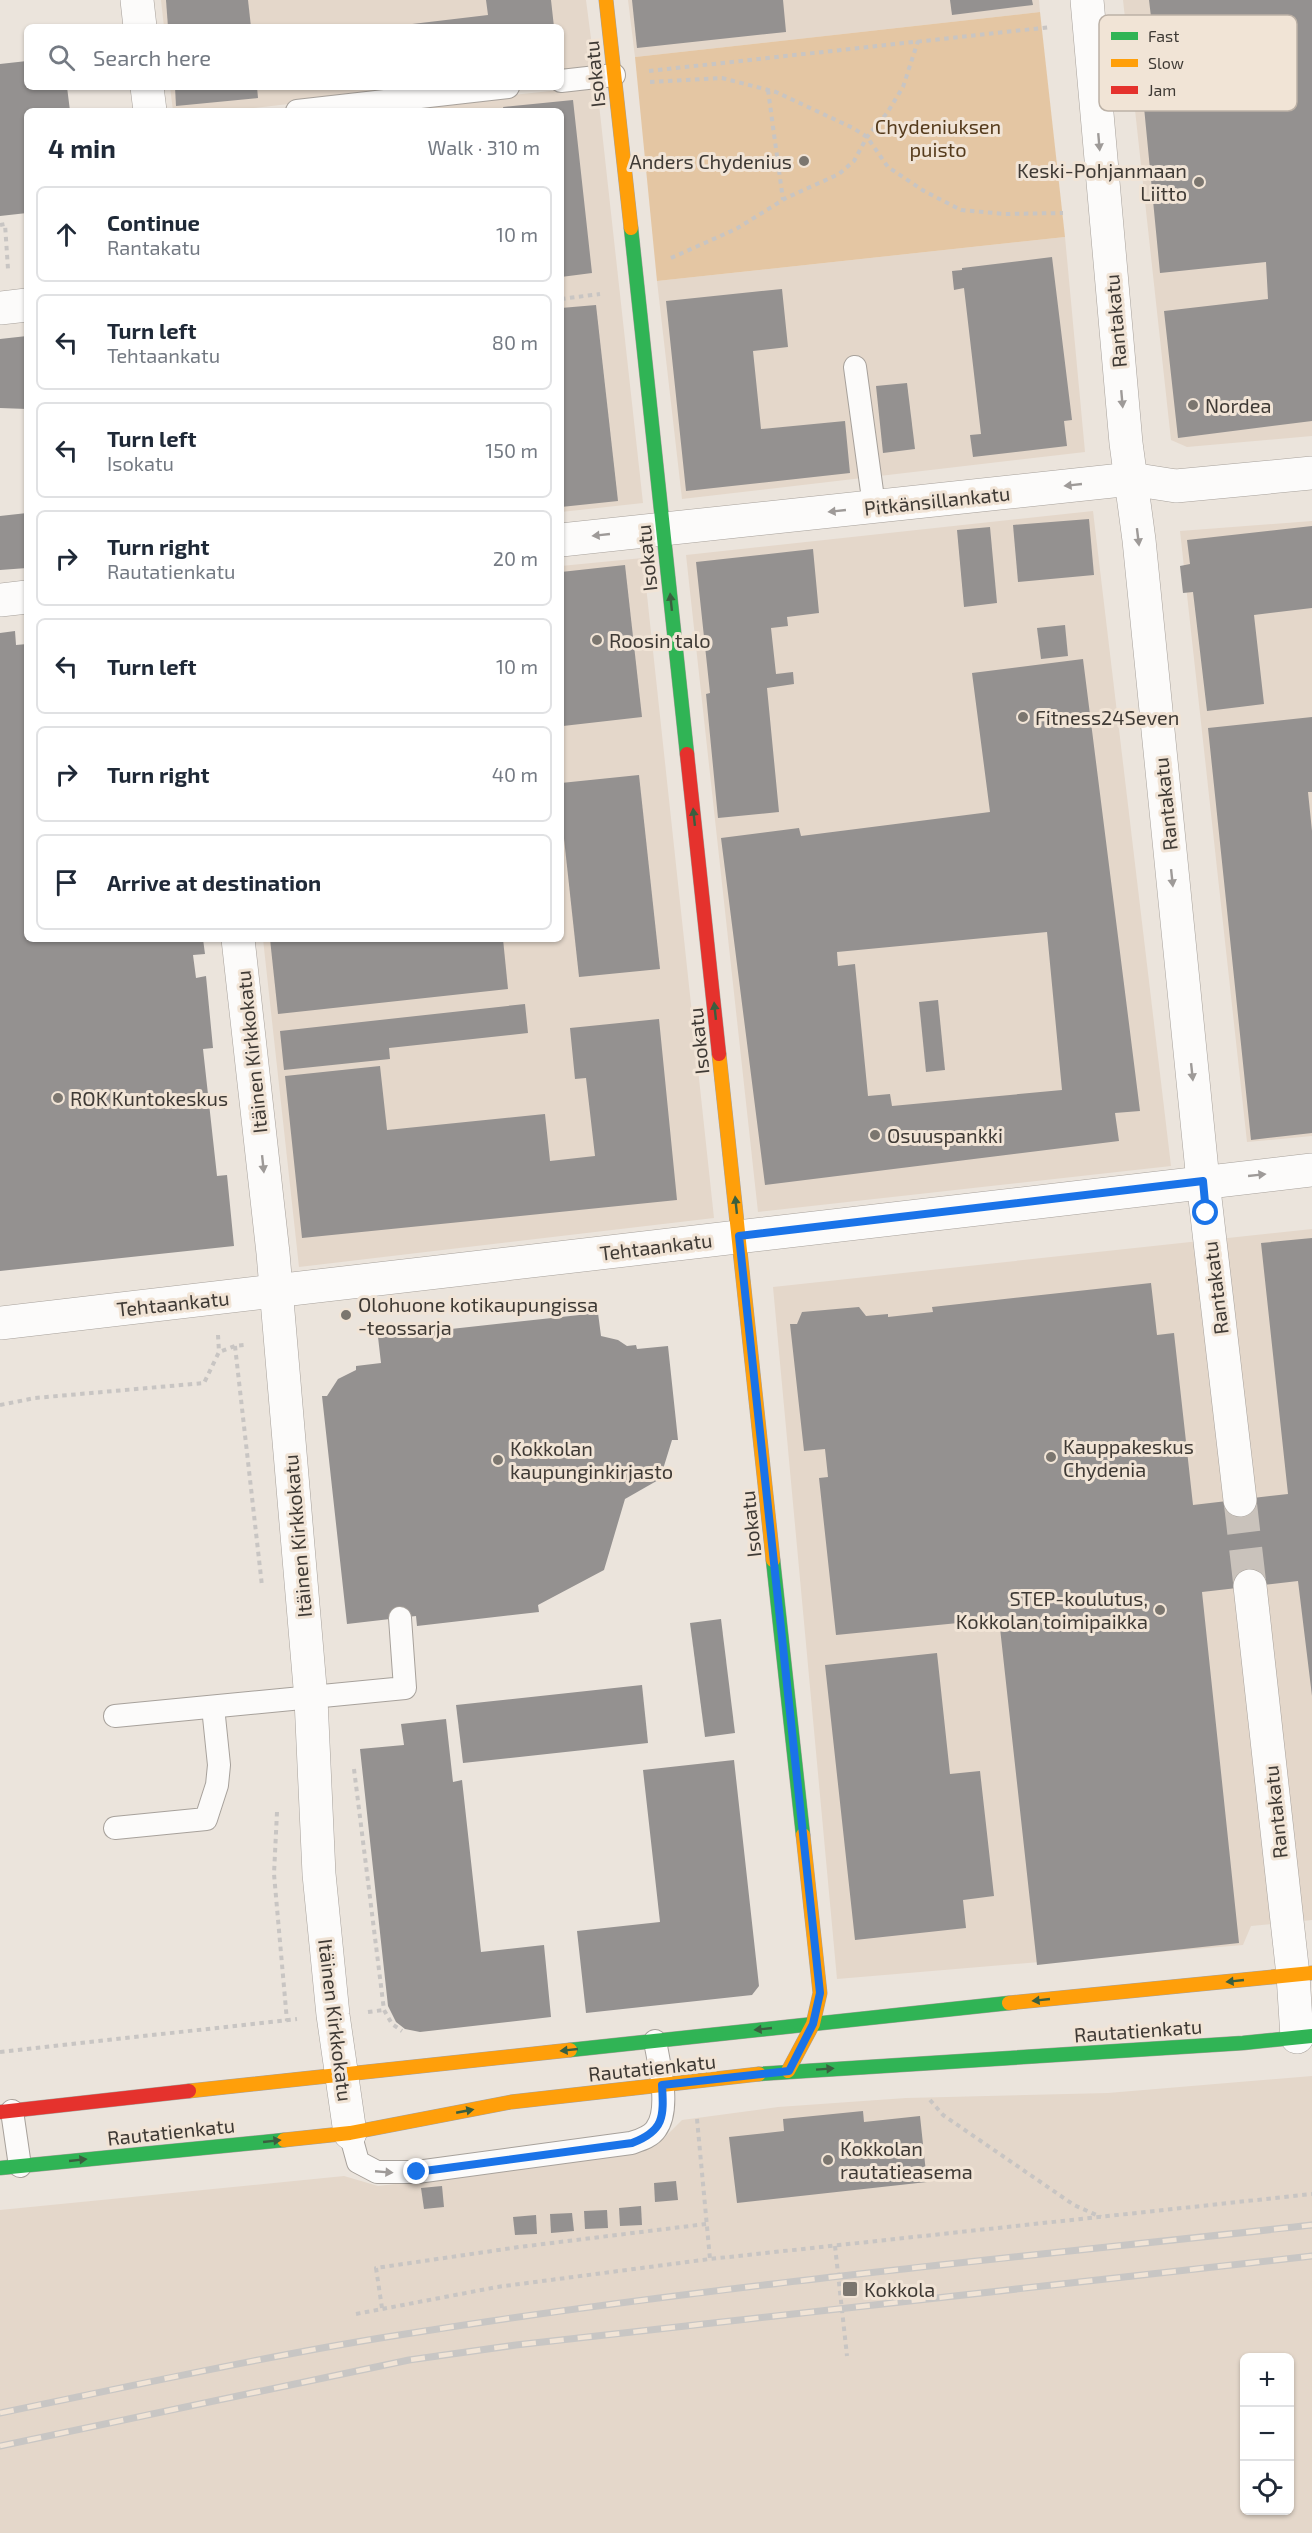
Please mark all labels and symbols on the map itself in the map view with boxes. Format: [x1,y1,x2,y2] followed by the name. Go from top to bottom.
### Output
[1099,15,1297,111] legend
[1148,26,1179,45] text: Fast
[579,39,609,109] street label: Isokatu
[1148,53,1184,72] text: Slow
[1148,80,1176,99] text: Jam
[875,114,1001,161] park label: Chydeniuksen puisto
[1095,132,1104,151] one-way arrow
[629,149,792,173] place label: Anders Chydenius
[797,154,811,168] marker: Anders Chydenius
[1017,158,1187,205] place label: Keski-Pohjanmaan Liitto
[1192,175,1206,189] marker: Keski-Pohjanmaan Liitto
[1099,273,1131,369] street label: Rantakatu
[1117,390,1127,409] one-way arrow
[1205,393,1271,417] place label: Nordea
[1186,398,1200,412] marker: Nordea
[863,480,1011,520] street label: Pitkänsillankatu
[1063,480,1082,490] one-way arrow
[828,506,847,515] one-way arrow
[631,523,661,593] street label: Isokatu
[1133,528,1143,547] one-way arrow
[592,531,611,540] one-way arrow
[666,593,676,612] one-way arrow
[609,628,711,652] place label: Roosin talo
[590,633,604,647] marker: Roosin talo
[1035,705,1179,729] place label: Fitness24Seven
[1016,710,1030,724] marker: Fitness24Seven
[1148,756,1182,852] street label: Rantakatu
[689,808,699,827] one-way arrow
[1167,868,1177,887] one-way arrow
[231,969,271,1135] street label: Itäinen Kirkkokatu
[710,1002,720,1021] one-way arrow
[683,1006,713,1076] street label: Isokatu
[1187,1062,1197,1081] one-way arrow
[70,1086,228,1110] place label: ROK Kuntokeskus
[51,1091,65,1105] marker: ROK Kuntokeskus
[887,1123,1003,1147] place label: Osuuspankki
[868,1128,882,1142] marker: Osuuspankki
[258,1155,268,1174] one-way arrow
[1248,1171,1267,1180] one-way arrow
[731,1195,740,1214] one-way arrow
[1192,1199,1218,1225] route start
[598,1227,714,1265] street label: Tehtaankatu
[1197,1240,1233,1336] street label: Rantakatu
[115,1285,231,1321] street label: Tehtaankatu
[358,1292,598,1339] place label: Olohuone kotikaupungissa -teossarja
[339,1308,353,1322] marker: Olohuone kotikaupungissa -teossarja
[1063,1434,1194,1481] place label: Kauppakeskus Chydenia
[510,1436,673,1483] place label: Kokkolan kaupunginkirjasto
[1044,1450,1058,1464] marker: Kauppakeskus Chydenia
[278,1453,316,1619] street label: Itäinen Kirkkokatu
[491,1453,505,1467] marker: Kokkolan kaupunginkirjasto
[735,1489,765,1559] street label: Isokatu
[956,1586,1148,1633] place label: STEP-koulutus, Kokkolan toimipaikka
[1153,1603,1167,1617] marker: STEP-koulutus, Kokkolan toimipaikka
[1258,1764,1292,1860] street label: Rantakatu
[314,1937,358,2103] street label: Itäinen Kirkkokatu
[1225,1976,1244,1986] one-way arrow
[1031,1995,1050,2005] one-way arrow
[1073,2014,1203,2046] street label: Rautatienkatu
[753,2024,772,2034] one-way arrow
[560,2045,579,2055] one-way arrow
[587,2048,717,2086] street label: Rautatienkatu
[815,2064,834,2073] one-way arrow
[455,2106,474,2115] one-way arrow
[106,2112,236,2150] street label: Rautatienkatu
[263,2136,282,2146] one-way arrow
[840,2136,973,2183] place label: Kokkolan rautatieasema
[821,2153,835,2167] marker: Kokkolan rautatieasema
[68,2155,87,2165] one-way arrow
[403,2158,429,2184] route end
[374,2167,393,2176] one-way arrow
[864,2277,935,2301] place label: Kokkola
[841,2280,859,2298] marker: Kokkola

